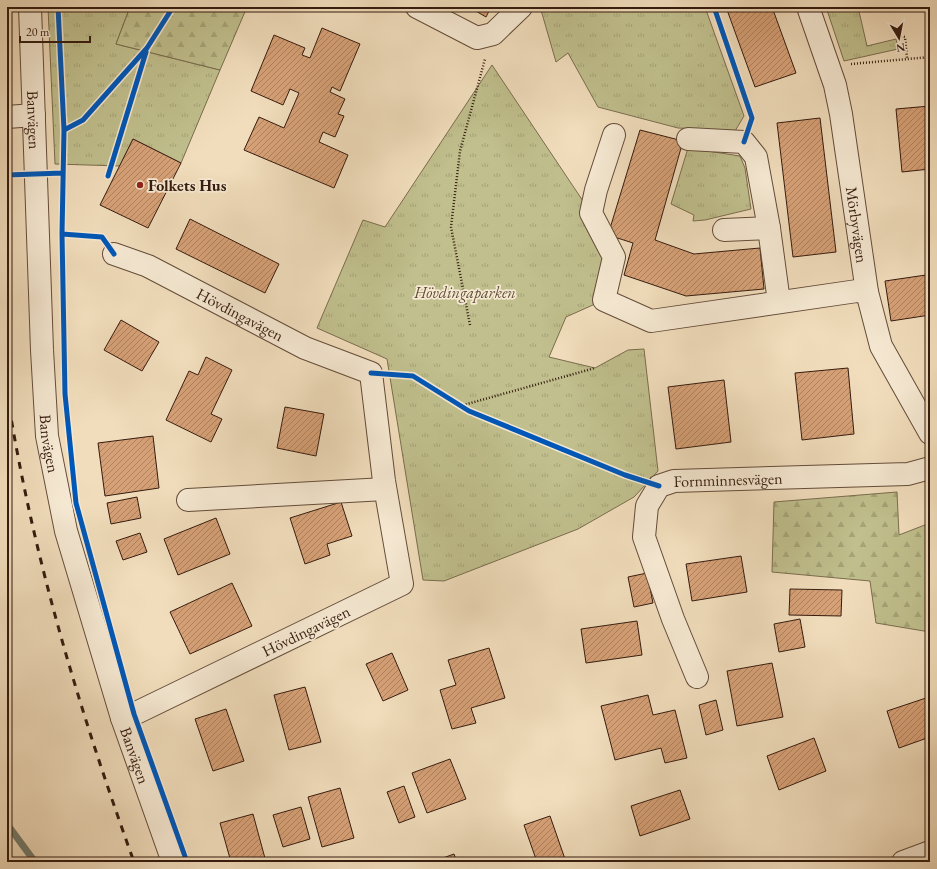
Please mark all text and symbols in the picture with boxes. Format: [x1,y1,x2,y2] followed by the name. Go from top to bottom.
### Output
[20,18,90,44] scale bar
[879,18,919,58] north arrow
[26,24,50,40] text: 20 m
[895,40,906,56] text: N
[22,90,45,150] street label: Banvägen
[148,175,227,196] place label: Folkets Hus
[135,180,145,190] marker: Folkets Hus
[841,185,873,265] street label: Mörbyvägen
[413,282,516,303] park label: Hövdingaparken
[193,283,288,346] street label: Hövdingavägen
[35,414,65,475] street label: Banvägen
[673,467,783,492] street label: Fornminnesvägen
[258,600,354,661] street label: Hövdingavägen
[116,724,155,787] street label: Banvägen

